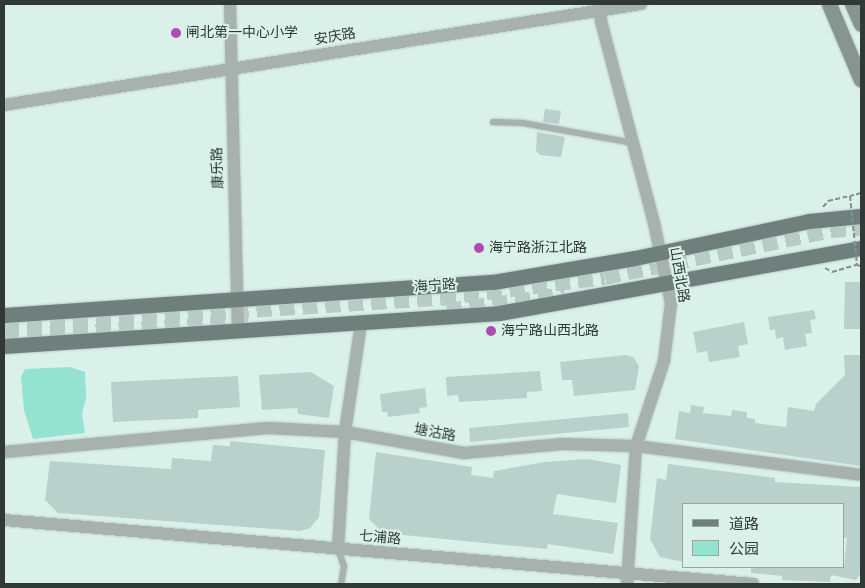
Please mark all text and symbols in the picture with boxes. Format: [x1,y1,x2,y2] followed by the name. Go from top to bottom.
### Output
[186,25,298,41] place label: 闸北第一中心小学
[313,25,357,49] street label: 安庆路
[170,27,182,39] marker: 闸北第一中心小学
[209,147,227,189] street label: 康乐路
[489,240,587,256] place label: 海宁路浙江北路
[473,242,485,254] marker: 海宁路浙江北路
[666,246,692,304] street label: 山西北路
[413,276,457,296] street label: 海宁路
[501,323,599,339] place label: 海宁路山西北路
[485,325,497,337] marker: 海宁路山西北路
[413,421,457,445] street label: 塘沽路
[682,503,845,568] legend
[729,515,759,533] text: 道路
[358,528,402,548] street label: 七浦路
[729,540,759,558] text: 公园

